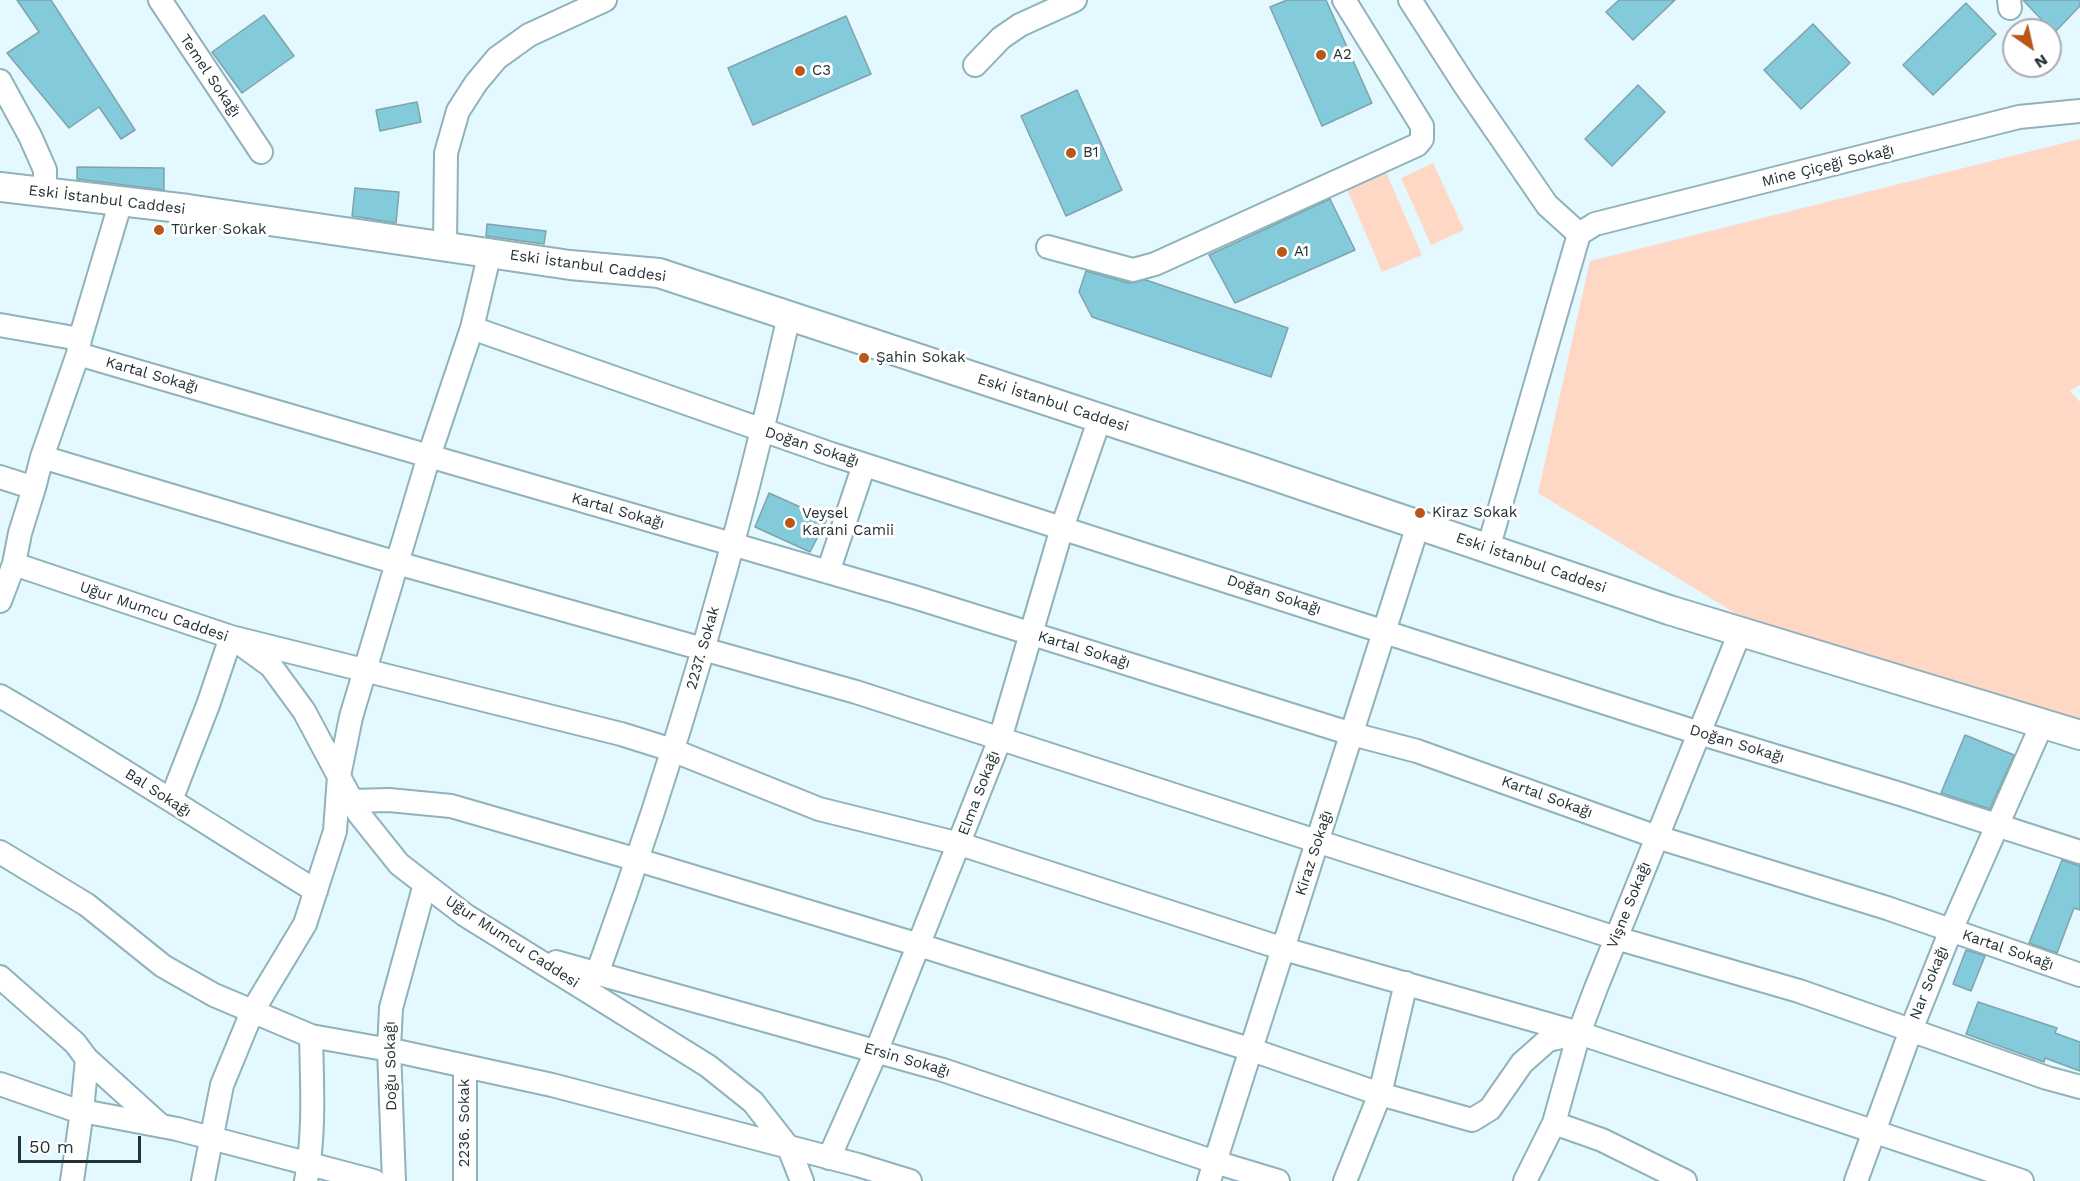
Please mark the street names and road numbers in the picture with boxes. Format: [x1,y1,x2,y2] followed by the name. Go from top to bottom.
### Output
[176,31,244,121] street label: Temel Sokağı
[1760,141,1896,191] street label: Mine Çiçeği Sokağı
[28,181,186,219] street label: Eski İstanbul Caddesi
[509,246,667,286] street label: Eski İstanbul Caddesi
[104,353,200,397] street label: Kartal Sokağı
[975,370,1131,436] street label: Eski İstanbul Caddesi
[763,423,861,471] street label: Doğan Sokağı
[570,489,666,533] street label: Kartal Sokağı
[1453,529,1609,597] street label: Eski İstanbul Caddesi
[1225,571,1323,619] street label: Doğan Sokağı
[77,578,231,646] street label: Uğur Mumcu Caddesi
[683,604,723,692] street label: 2237. Sokak
[1036,627,1132,673] street label: Kartal Sokağı
[1687,721,1787,767] street label: Doğan Sokağı
[955,748,1003,838] street label: Elma Sokağı
[121,765,195,821] street label: Bal Sokağı
[1499,772,1595,822] street label: Kartal Sokağı
[1292,808,1336,898] street label: Kiraz Sokağı
[1603,859,1655,951] street label: Vişne Sokağı
[442,892,582,992] street label: Uğur Mumcu Caddesi
[1960,926,2056,974] street label: Kartal Sokağı
[1906,943,1952,1023] street label: Nar Sokağı
[381,1021,401,1111] street label: Doğu Sokağı
[862,1039,952,1081] street label: Ersin Sokağı
[456,1079,474,1167] street label: 2236. Sokak

